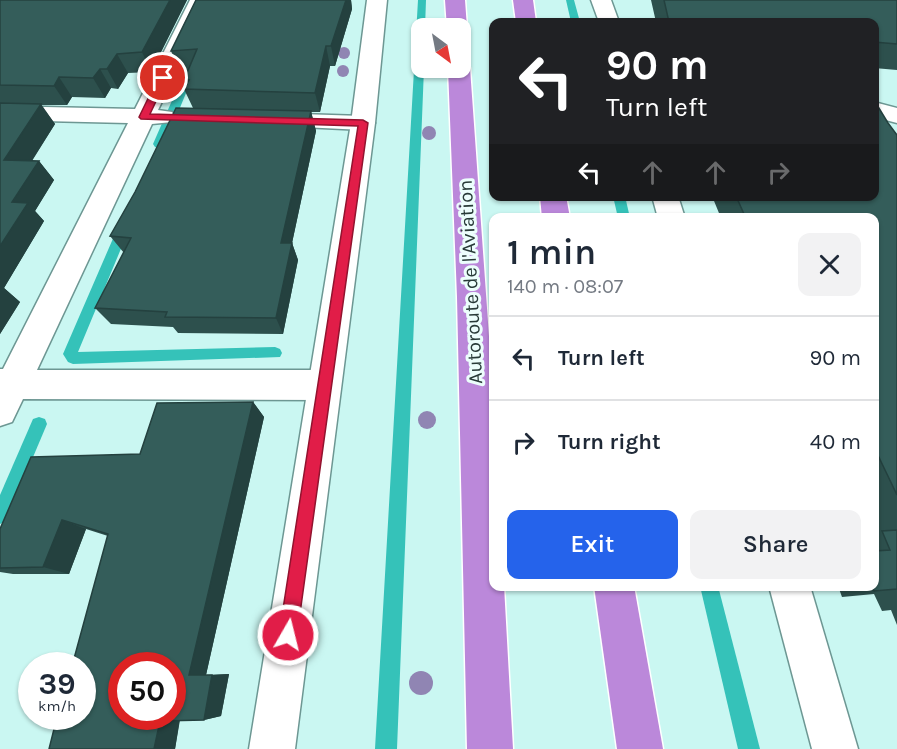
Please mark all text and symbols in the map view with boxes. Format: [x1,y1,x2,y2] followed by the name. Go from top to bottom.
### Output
[411,18,471,78] north arrow
[411,18,471,78] map controls
[606,40,709,90] text: 90 m
[507,42,585,120] icon: left
[137,52,188,103] pin
[146,61,179,94] icon: arrive
[606,91,707,123] text: Turn left
[573,156,606,189] icon: left
[636,156,669,189] icon: ahead
[699,156,732,189] icon: ahead
[762,156,795,189] icon: right
[454,179,487,385] street label: Autoroute de l'Aviation
[507,231,596,273] text: 1 min
[798,233,861,296] button: close
[507,275,623,298] text: 140 m · 08:07
[507,342,540,375] icon: left
[558,345,645,371] text: Turn left
[809,345,861,371] text: 90 m
[507,426,540,459] icon: right
[558,429,661,455] text: Turn right
[810,429,861,455] text: 40 m
[507,510,678,579] button: Exit
[690,510,861,579] button: Share
[256,603,320,667] position arrow
[108,652,186,730] speed limit sign: 50
[39,666,75,702] text: 39
[38,697,76,715] text: km/h

